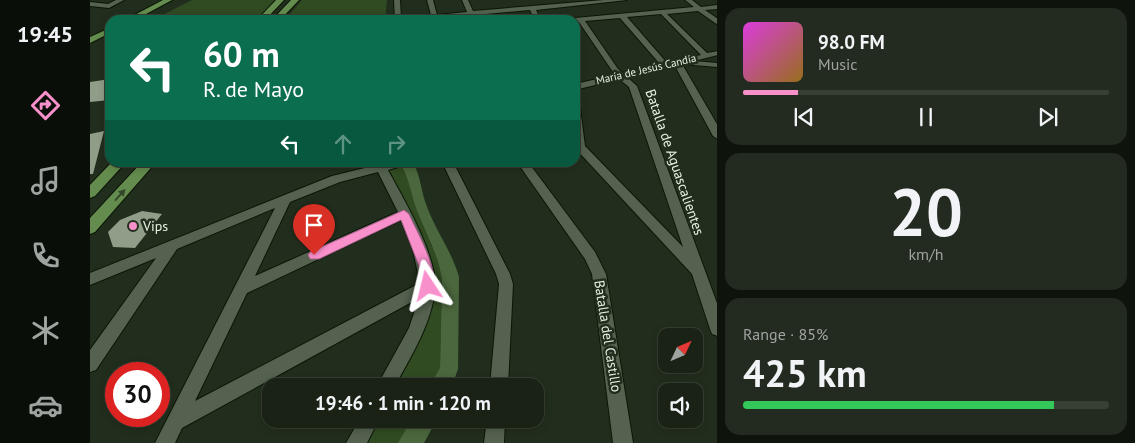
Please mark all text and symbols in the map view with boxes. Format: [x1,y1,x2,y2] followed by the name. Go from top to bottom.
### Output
[17,20,73,48] text: 19:45
[818,30,885,54] text: 98.0 FM
[203,31,280,77] text: 60 m
[120,35,185,100] icon: left
[594,51,698,87] street label: María de Jesús Candía
[818,54,858,74] text: Music
[203,75,304,103] text: R. de Mayo
[642,87,708,237] street label: Batalla de Aguascalientes
[28,88,63,123] icon: directions
[790,103,818,131] icon: previous
[912,103,940,131] icon: pause
[1034,103,1062,131] icon: next
[276,130,304,158] icon: left
[329,130,357,158] icon: ahead
[382,130,410,158] icon: right
[28,163,63,198] icon: music
[889,169,963,253] text: 20
[114,190,126,202] one-way arrow
[293,204,335,255] pin
[300,211,328,239] icon: arrive
[142,217,168,235] place label: Vips
[127,220,139,232] marker: Vips
[28,238,63,273] icon: phone
[908,244,944,264] text: km/h
[401,259,453,311] position arrow
[590,279,626,393] street label: Batalla del Castillo
[28,313,63,348] icon: climate
[743,324,828,344] text: Range · 85%
[658,328,702,372] north arrow
[658,328,703,428] map controls
[743,348,867,397] text: 425 km
[105,362,170,427] speed limit sign: 30
[658,383,703,428] button: sound
[28,388,63,423] icon: car
[315,391,491,415] text: 19:46 · 1 min · 120 m

